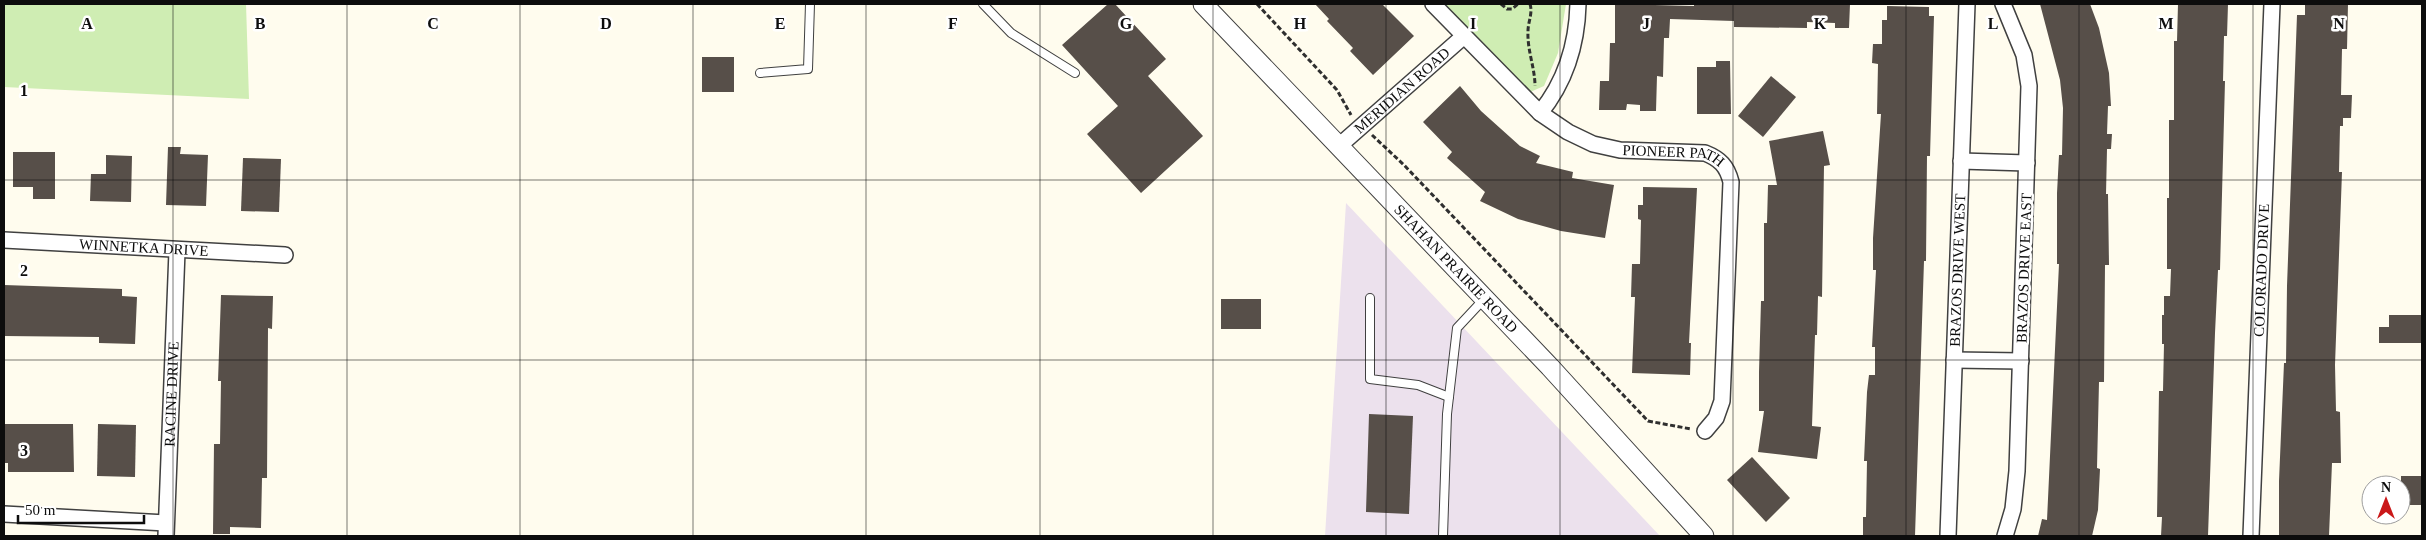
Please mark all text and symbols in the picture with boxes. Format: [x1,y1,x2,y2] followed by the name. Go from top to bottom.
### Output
[81,15,93,32] text: A
[255,15,266,32] text: B
[427,15,439,32] text: C
[600,15,612,32] text: D
[775,15,785,32] text: E
[948,15,958,32] text: F
[1120,15,1133,32] text: G
[1294,15,1307,32] text: H
[1470,15,1476,32] text: I
[1642,15,1650,32] text: J
[1814,15,1827,32] text: K
[1988,15,1998,32] text: L
[2158,15,2174,32] text: M
[2333,15,2345,32] text: N
[1351,44,1453,137] street label: MERIDIAN ROAD
[20,82,28,99] text: 1
[1622,142,1728,170] street label: PIONEER PATH
[1947,193,1968,347] street label: BRAZOS DRIVE WEST
[2013,193,2035,343] street label: BRAZOS DRIVE EAST
[1391,201,1521,336] street label: SHAHAN PRAIRIE ROAD
[2251,203,2272,337] street label: COLORADO DRIVE
[79,236,209,259] street label: WINNETKA DRIVE
[20,262,28,279] text: 2
[161,341,182,447] street label: RACINE DRIVE
[20,442,28,459] text: 3
[2361,475,2411,525] north arrow
[2381,480,2391,495] text: N
[18,492,144,524] scale bar
[25,502,56,518] text: 50 m

